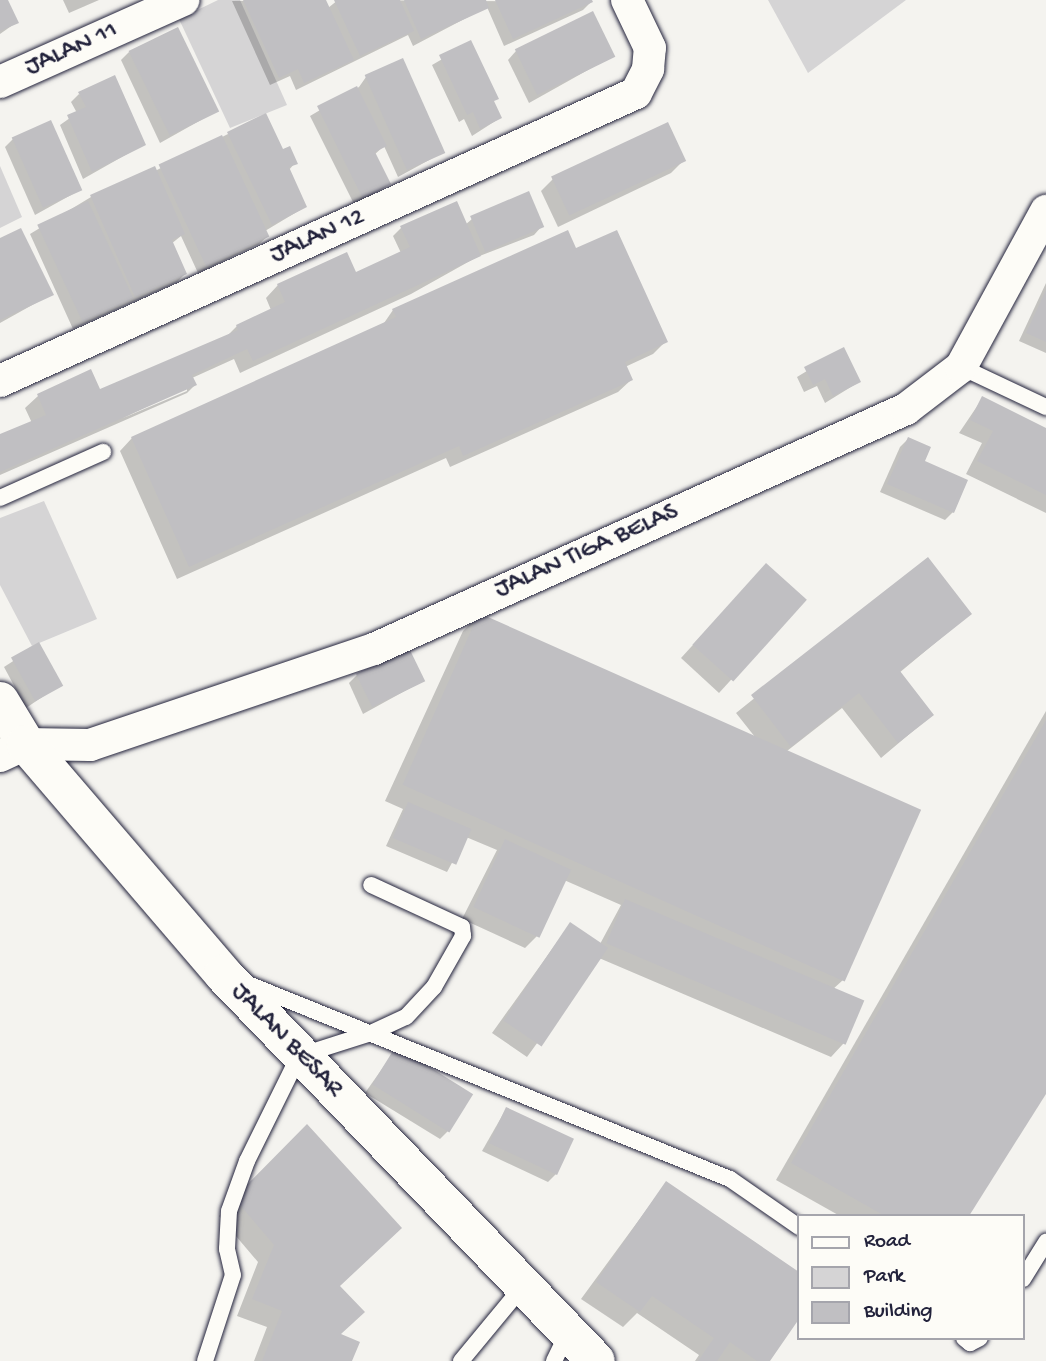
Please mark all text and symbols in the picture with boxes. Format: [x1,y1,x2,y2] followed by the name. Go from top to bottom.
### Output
[21,16,123,84] street label: JALAN 11
[266,202,370,272] street label: JALAN 12
[490,498,684,606] street label: JALAN TIGA BELAS
[224,977,348,1105] street label: JALAN BESAR
[797,1214,1025,1340] legend
[864,1230,910,1255] text: Road
[864,1265,904,1290] text: Park
[864,1300,933,1325] text: Building

